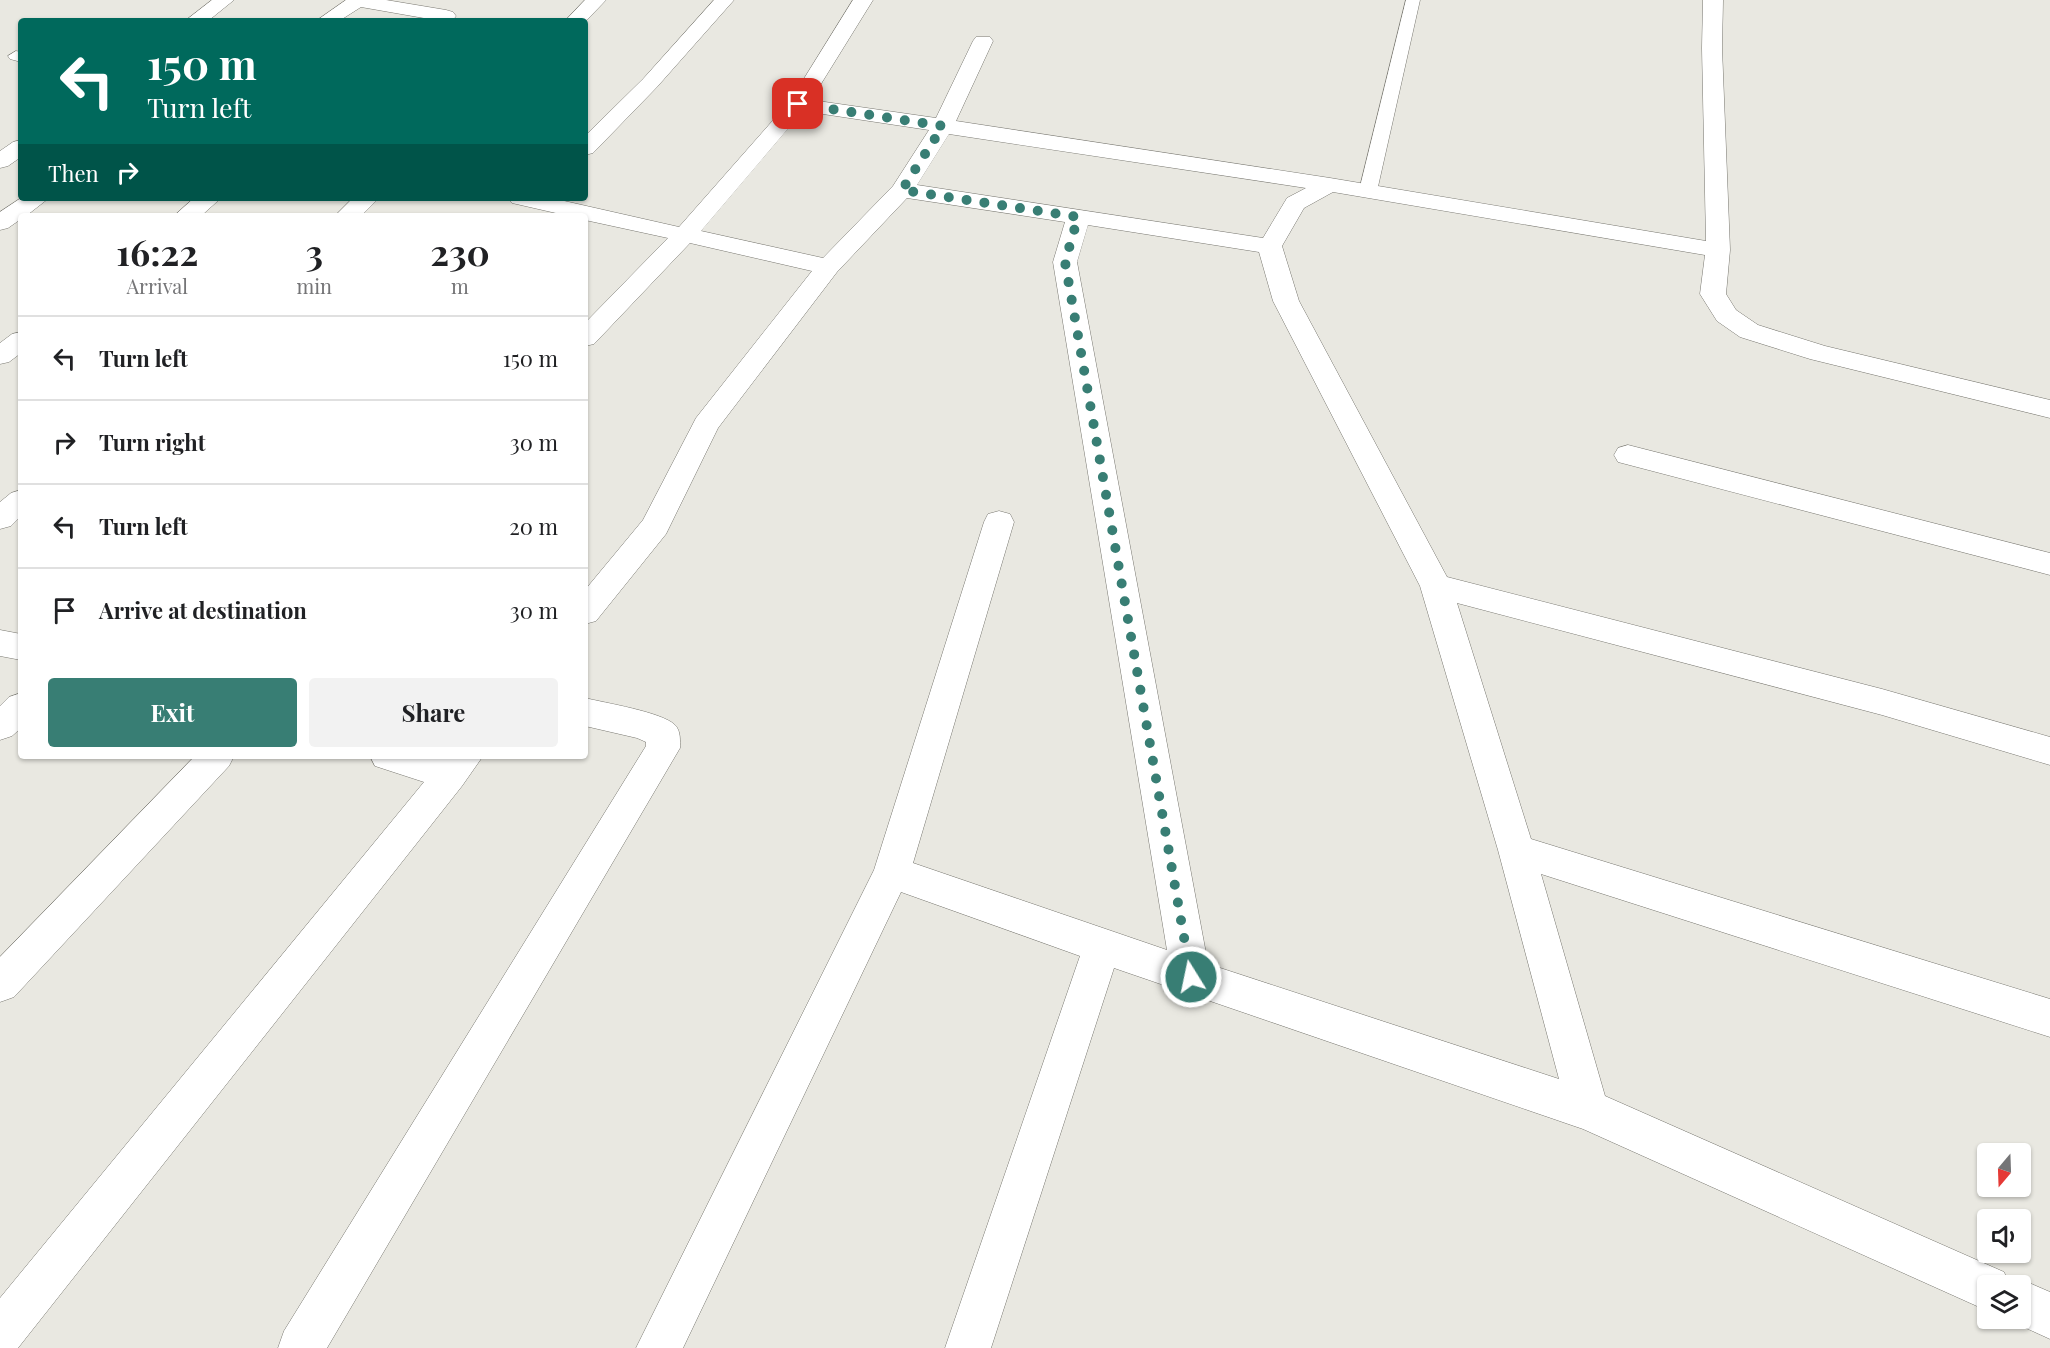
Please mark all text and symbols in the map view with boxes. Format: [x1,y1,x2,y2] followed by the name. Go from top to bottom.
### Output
[147,35,257,91] text: 150 m
[48,42,126,120] icon: left
[772,78,823,129] pin
[781,87,814,120] icon: arrive
[147,89,251,125] text: Turn left
[111,156,144,189] icon: right
[48,158,99,188] text: Then
[116,227,198,275] text: 16:22
[305,227,323,275] text: 3
[430,227,490,275] text: 230
[126,272,188,299] text: Arrival
[296,272,332,299] text: min
[451,272,469,299] text: m
[48,342,81,375] icon: left
[99,343,188,373] text: Turn left
[503,343,558,373] text: 150 m
[48,426,81,459] icon: right
[99,427,205,457] text: Turn right
[510,427,558,457] text: 30 m
[48,510,81,543] icon: left
[99,511,188,541] text: Turn left
[509,511,558,541] text: 20 m
[48,594,81,627] icon: arrive
[99,595,307,625] text: Arrive at destination
[510,595,558,625] text: 30 m
[48,678,297,747] button: Exit
[309,678,558,747] button: Share
[1159,945,1223,1009] position arrow
[1977,1143,2031,1197] north arrow
[1977,1143,2031,1329] map controls
[1977,1209,2031,1263] button: sound
[1977,1275,2031,1329] button: layers

